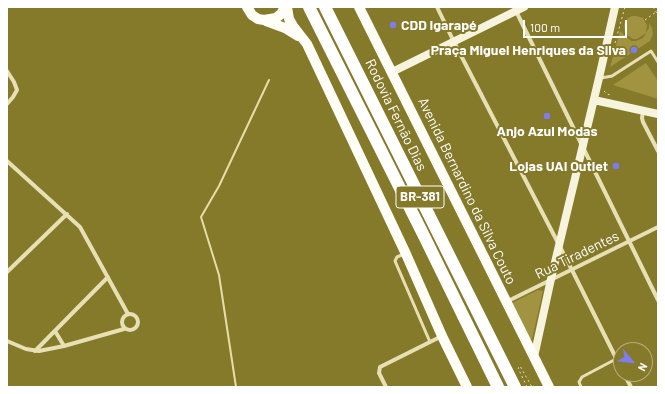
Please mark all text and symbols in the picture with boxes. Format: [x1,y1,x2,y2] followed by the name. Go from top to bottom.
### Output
[525,12,629,38] scale bar
[401,17,477,33] place label: CDD Igarapé
[388,20,398,30] marker: CDD Igarapé
[530,20,560,34] text: 100 m
[431,42,626,58] place label: Praça Miguel Henriques da Silva
[629,45,639,55] marker: Praça Miguel Henriques da Silva
[362,56,430,174] street label: Rodovia Fernão Dias
[414,95,520,287] street label: Avenida Bernardino da Silva Couto
[542,111,552,121] marker: Anjo Azul Modas
[496,123,598,139] place label: Anjo Azul Modas
[509,158,608,174] place label: Lojas UAI Outlet
[611,161,621,171] marker: Lojas UAI Outlet
[396,186,444,208] road number: BR-381
[532,227,622,283] street label: Rua Tiradentes
[613,342,653,382] north arrow
[636,361,651,374] text: N

